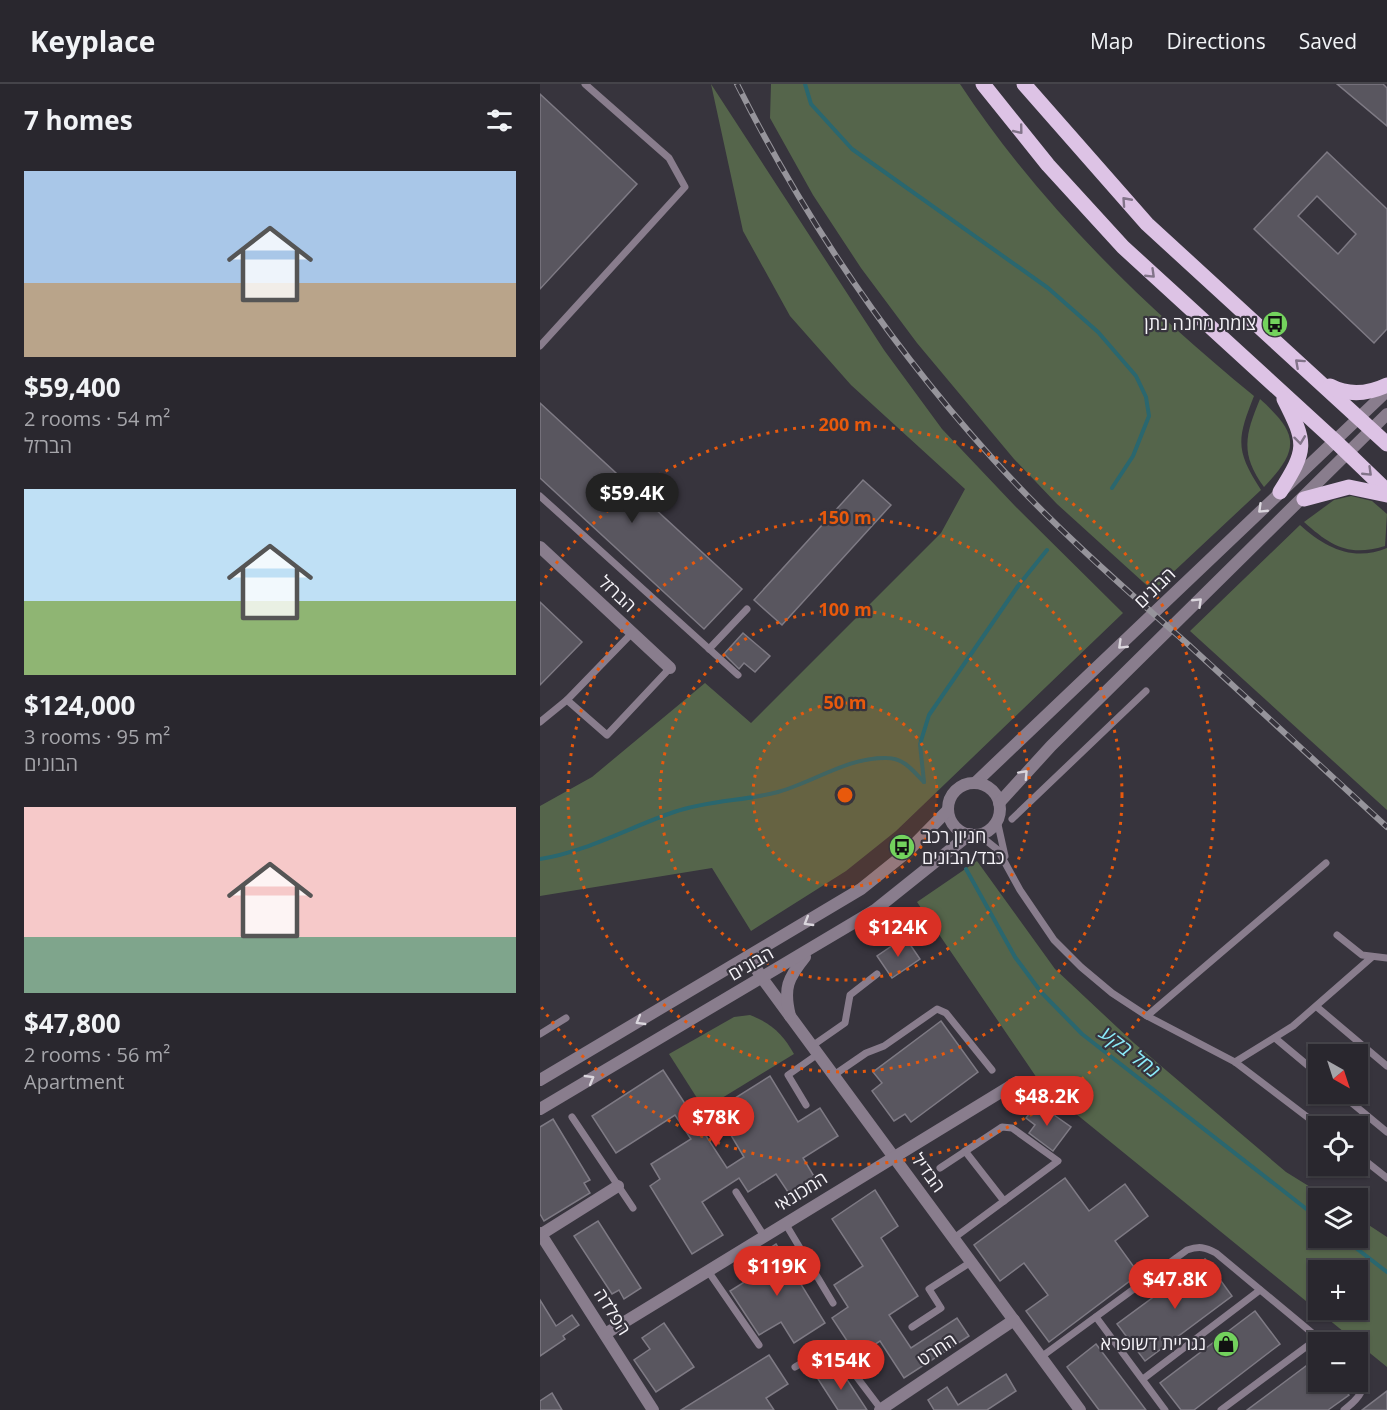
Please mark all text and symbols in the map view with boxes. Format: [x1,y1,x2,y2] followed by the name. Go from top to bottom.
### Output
[30,22,155,60] text: Keyplace
[1090,27,1133,55] text: Map
[1166,27,1266,55] text: Directions
[1299,27,1357,55] text: Saved
[24,102,133,138] text: 7 homes
[483,104,516,137] icon: filters
[1011,124,1022,135] one-way arrow
[1122,197,1133,208] one-way arrow
[216,210,324,318] icon: home
[1144,267,1154,278] one-way arrow
[1260,309,1290,339] bus stop icon: צומת מחנה נתן
[1144,311,1256,335] place label: צומת מחנה נתן
[1295,359,1306,370] one-way arrow
[24,369,121,405] text: $59,400
[24,405,170,432] text: 2 rooms · 54 m²
[818,412,872,436] text: 200 m
[24,432,72,459] text: הברזל
[1294,436,1306,445] one-way arrow
[1360,465,1371,476] one-way arrow
[583,473,681,524] pin: $59.4K
[600,479,664,506] text: $59.4K
[1258,502,1269,513] one-way arrow
[818,505,872,529] text: 150 m
[216,528,324,636] icon: home
[1128,562,1180,613] street label: הבונים
[594,570,642,617] street label: הברזל
[818,597,872,621] text: 100 m
[1190,599,1201,610] one-way arrow
[1118,637,1129,648] one-way arrow
[24,687,135,723] text: $124,000
[824,690,866,714] text: 50 m
[24,723,170,750] text: 3 rooms · 95 m²
[24,750,78,777] text: הבונים
[1017,770,1028,781] one-way arrow
[835,785,855,805] centre of rings
[922,824,1004,869] place label: חניון רכב כבד/הבונים
[887,832,917,862] bus stop icon: חניון רכב כבד/הבונים
[216,846,324,954] icon: home
[856,907,940,958] pin: $124K
[868,913,928,940] text: $124K
[804,914,814,926] one-way arrow
[723,941,778,986] street label: הבונים
[24,1005,121,1041] text: $47,800
[636,1014,646,1025] one-way arrow
[1094,1019,1166,1084] water label: נחל בקע
[24,1041,170,1068] text: 2 rooms · 56 m²
[1308,1044,1368,1104] north arrow
[1308,1044,1368,1392] map controls
[24,1068,124,1095] text: Apartment
[584,1075,594,1086] one-way arrow
[998,1076,1096,1127] pin: $48.2K
[1015,1082,1079,1109] text: $48.2K
[680,1097,752,1148] pin: $78K
[692,1103,740,1130] text: $78K
[1308,1116,1368,1176] button: locate
[907,1148,951,1197] street label: הבדיל
[769,1165,832,1217] street label: המכונאי
[1308,1188,1368,1248] button: layers
[735,1246,819,1297] pin: $119K
[747,1252,807,1279] text: $119K
[1126,1259,1224,1310] pin: $47.8K
[1308,1260,1368,1320] button: +
[1143,1265,1207,1292] text: $47.8K
[589,1283,637,1339] street label: הפלדה
[912,1327,961,1371] street label: החרט
[1211,1329,1241,1359] shop icon: נגריית דשופרא
[1101,1331,1206,1355] place label: נגריית דשופרא
[1308,1332,1368,1392] button: −
[799,1340,883,1391] pin: $154K
[811,1346,871,1373] text: $154K

